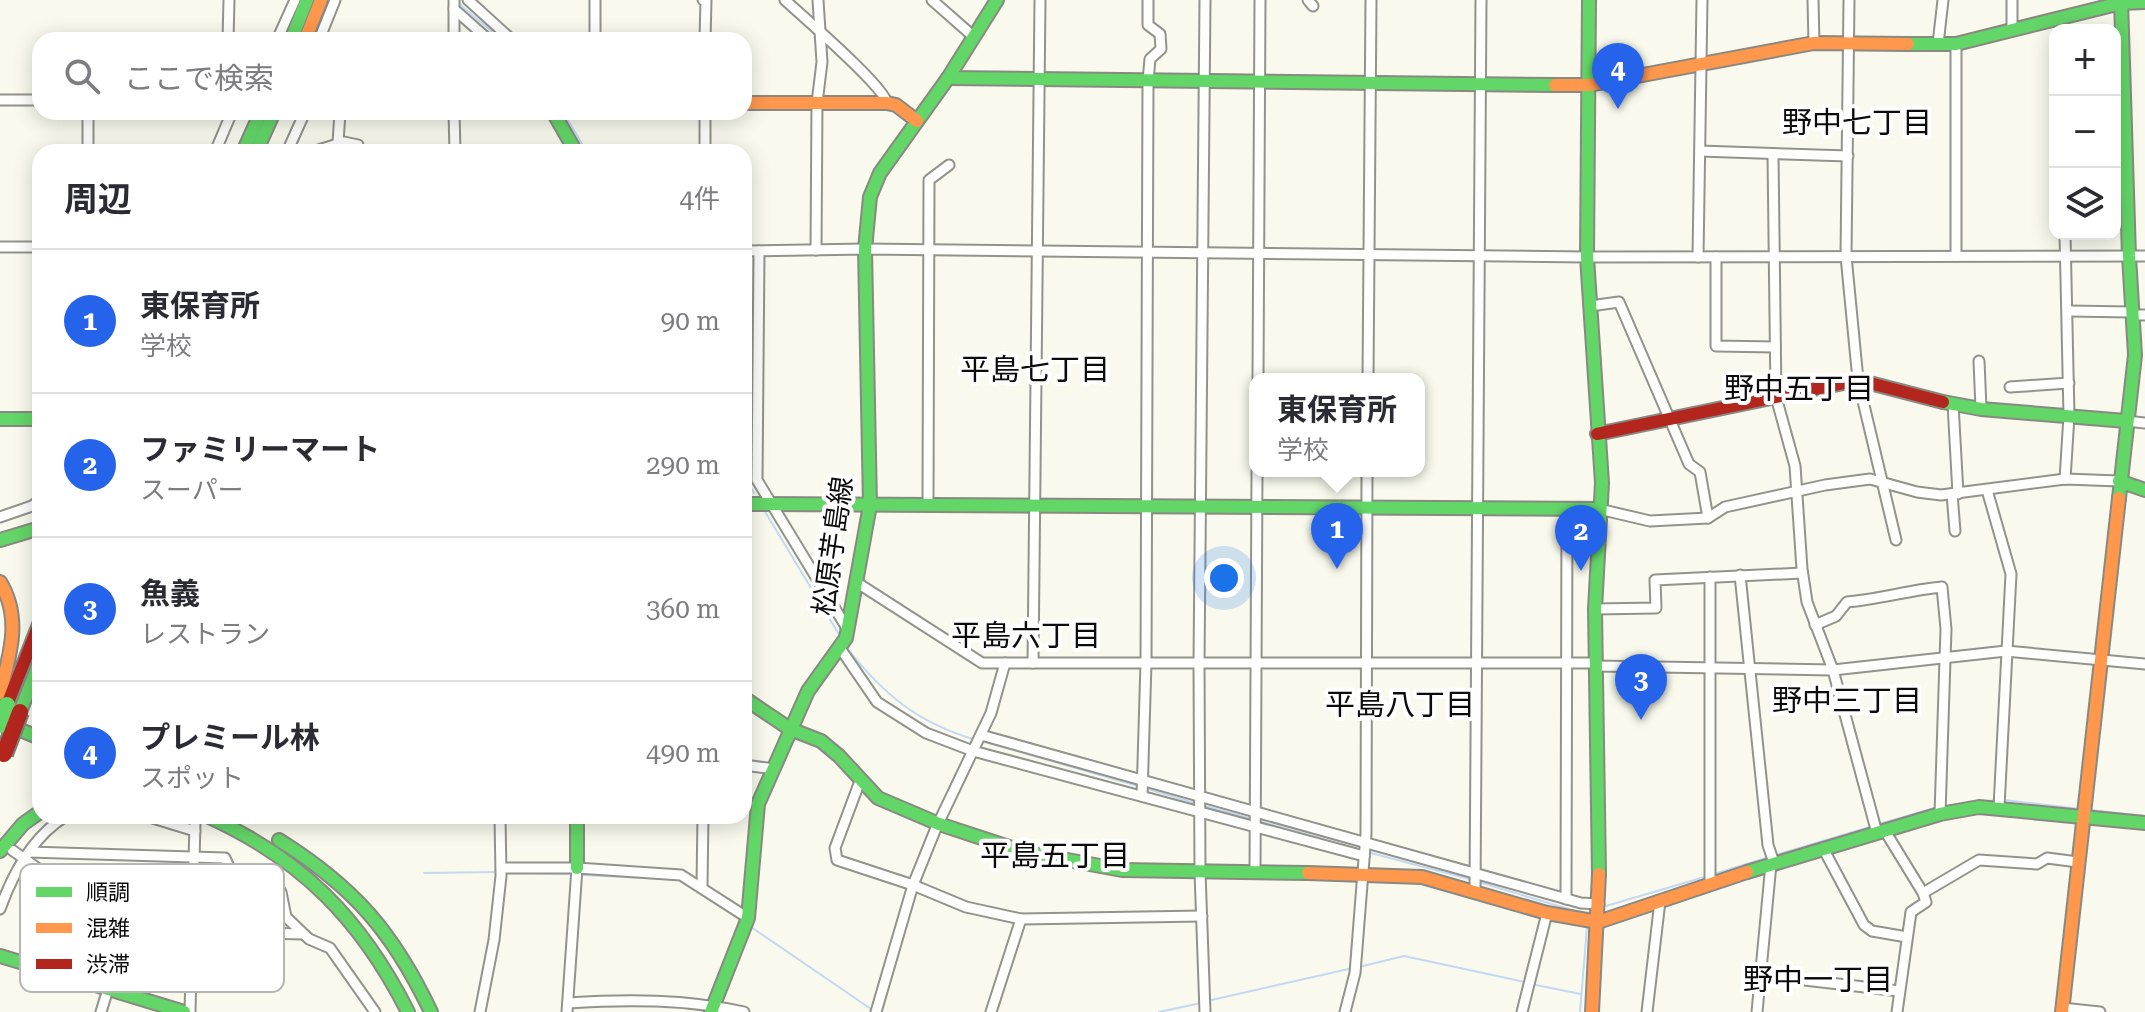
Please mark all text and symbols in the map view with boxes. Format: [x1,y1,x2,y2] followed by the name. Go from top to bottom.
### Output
[2049,24,2121,240] map controls
[2049,24,2121,96] button: +
[32,32,752,120] search box
[1592,43,1644,109] pin: 4
[60,54,104,98] icon: search
[124,61,274,96] text: ここで検索
[2049,96,2121,168] button: −
[1782,105,1932,140] district label: 野中七丁目
[2049,168,2121,240] button: layers
[64,179,132,219] text: 周辺
[679,184,720,214] text: 4件
[140,288,260,323] text: 東保育所
[83,306,97,336] text: 1
[661,306,720,336] text: 90 m
[140,331,192,361] text: 学校
[960,352,1110,387] district label: 平島七丁目
[1724,371,1874,406] district label: 野中五丁目
[1249,373,1425,477] popup
[1277,392,1397,427] text: 東保育所
[140,432,380,467] text: ファミリーマート
[1277,435,1329,465] text: 学校
[83,450,97,480] text: 2
[646,450,720,480] text: 290 m
[807,474,859,618] street label: 松原芋島線
[140,475,244,505] text: スーパー
[1311,503,1363,569] pin: 1
[1555,505,1607,571] pin: 2
[1204,558,1244,598] your location
[140,576,200,611] text: 魚義
[83,594,97,624] text: 3
[646,594,720,624] text: 360 m
[951,618,1101,653] district label: 平島六丁目
[140,619,270,649] text: レストラン
[1615,654,1667,720] pin: 3
[1772,683,1922,718] district label: 野中三丁目
[1325,687,1475,722] district label: 平島八丁目
[140,720,320,755] text: プレミール林
[83,738,97,768] text: 4
[646,738,720,768] text: 490 m
[140,763,244,793] text: スポット
[980,838,1130,873] district label: 平島五丁目
[20,864,284,992] legend
[86,880,130,905] text: 順調
[86,916,130,941] text: 混雑
[86,952,130,977] text: 渋滞
[1743,962,1893,997] district label: 野中一丁目

